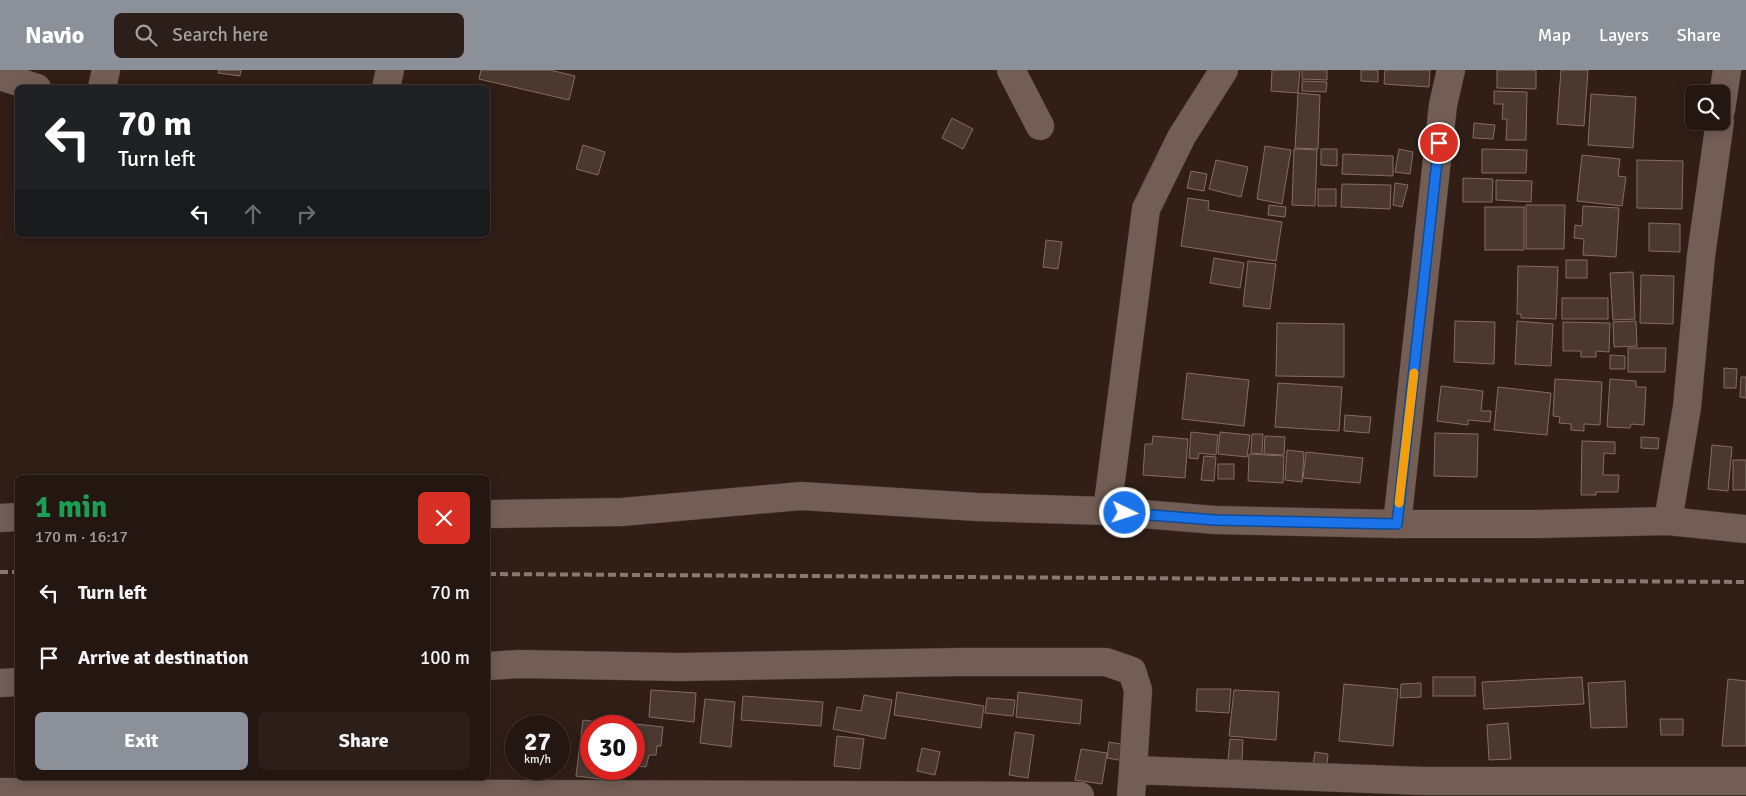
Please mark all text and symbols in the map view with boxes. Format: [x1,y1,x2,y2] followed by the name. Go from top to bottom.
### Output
[114,13,464,58] search box
[25,20,84,50] text: Navio
[132,21,160,49] icon: search
[172,23,268,47] text: Search here
[1538,24,1571,46] text: Map
[1599,24,1649,46] text: Layers
[1677,24,1721,46] text: Share
[1685,85,1730,130] map controls
[1685,85,1730,130] button: search
[118,102,192,145] text: 70 m
[35,105,100,170] icon: left
[1418,122,1460,164] pin
[1425,129,1453,157] icon: arrive
[118,145,196,172] text: Turn left
[186,200,214,228] icon: left
[239,200,267,228] icon: ahead
[292,200,320,228] icon: right
[1098,486,1150,538] position arrow
[35,489,107,526] text: 1 min
[418,492,470,544] button: close
[35,527,128,547] text: 170 m · 16:17
[35,579,63,607] icon: left
[78,581,147,605] text: Turn left
[430,581,470,605] text: 70 m
[35,644,63,672] icon: arrive
[78,646,249,670] text: Arrive at destination
[420,646,470,670] text: 100 m
[35,712,248,770] button: Exit
[258,712,470,770] button: Share
[580,715,645,780] speed limit sign: 30
[524,726,551,757] text: 27
[524,752,551,767] text: km/h

